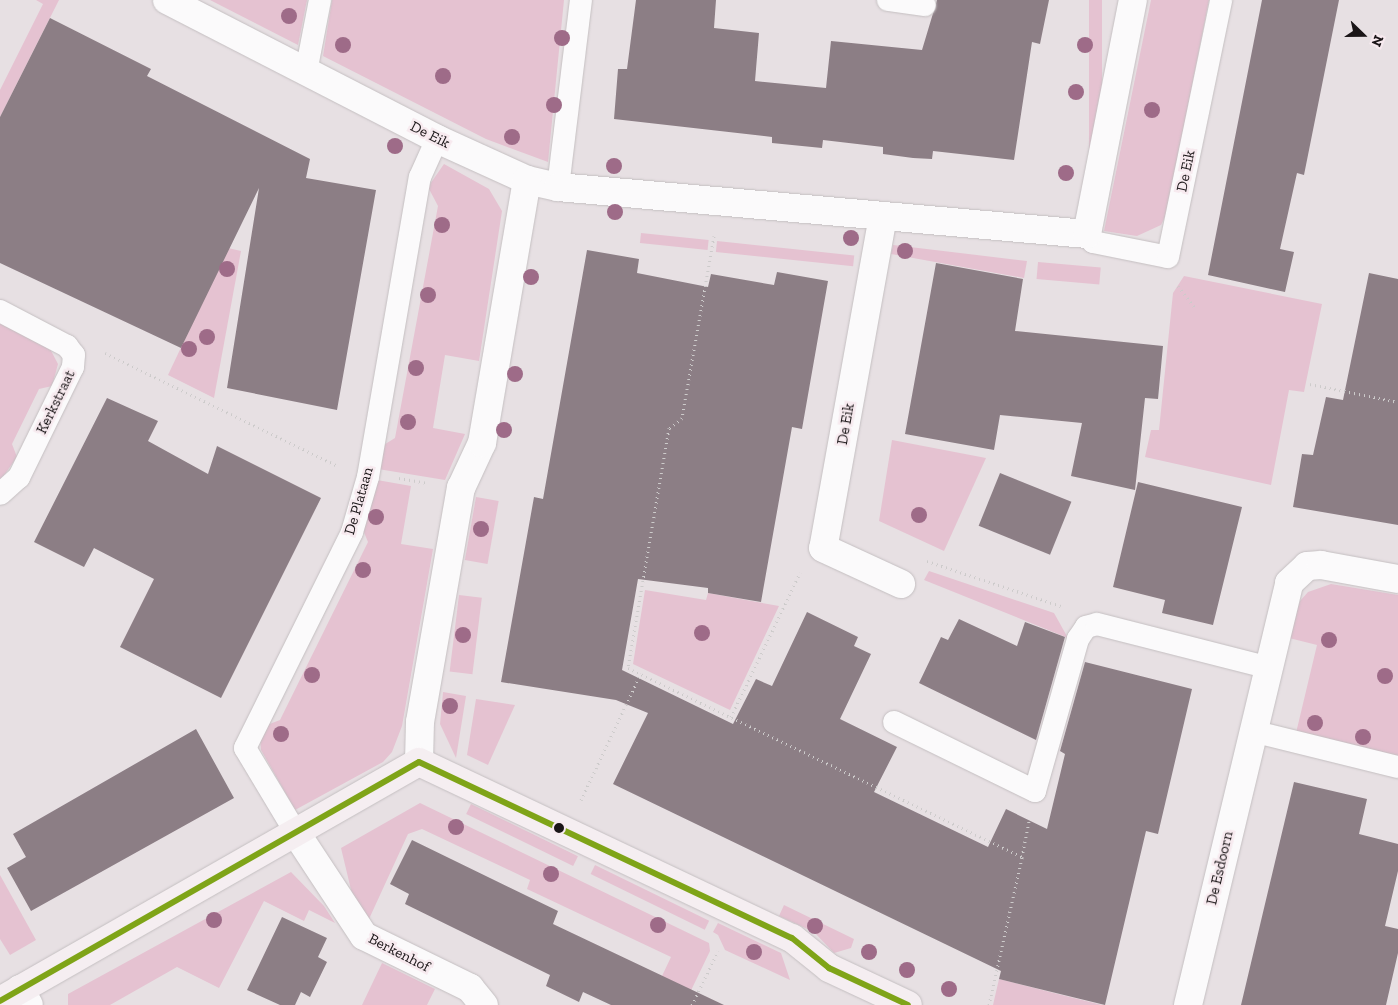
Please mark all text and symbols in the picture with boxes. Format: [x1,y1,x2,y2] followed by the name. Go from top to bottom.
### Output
[1338,10,1388,60] north arrow
[1368,33,1387,49] text: N
[407,117,453,153] street label: De Eik
[1173,149,1199,193] street label: De Eik
[33,367,79,437] street label: Kerkstraat
[834,402,858,446] street label: De Eik
[341,465,377,537] street label: De Plataan
[554,823,564,833] unlabelled marker
[1203,829,1237,907] street label: De Esdoorn
[365,930,433,976] street label: Berkenhof

